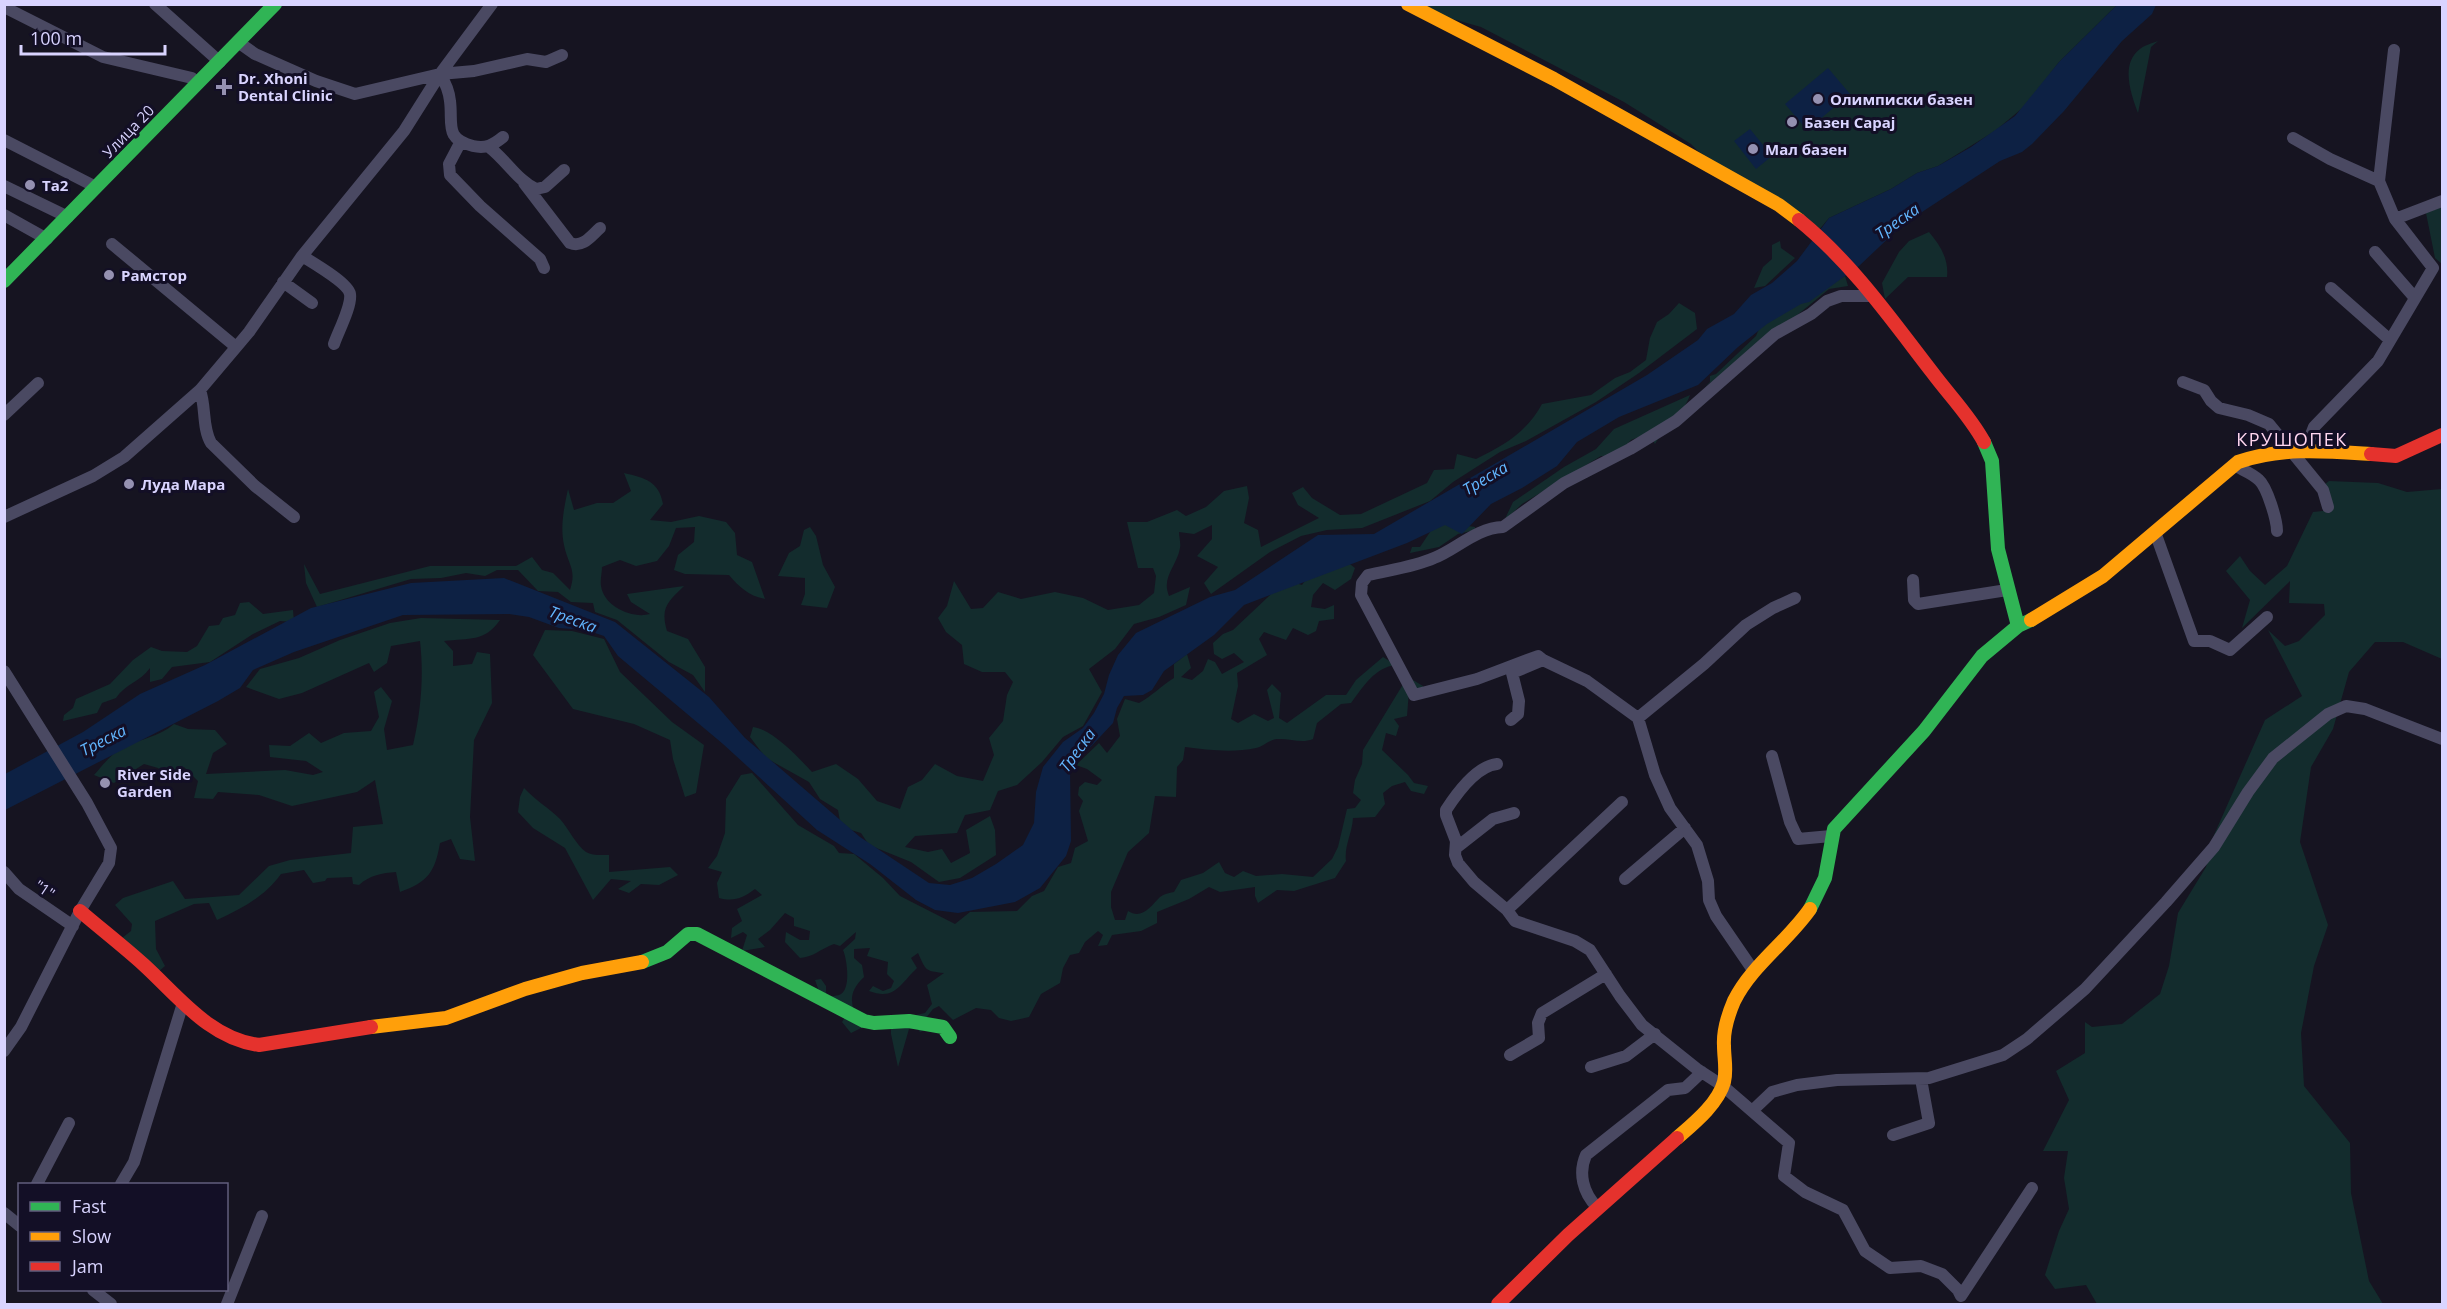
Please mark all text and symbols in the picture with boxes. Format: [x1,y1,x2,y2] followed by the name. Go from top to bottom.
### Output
[21,18,165,56] scale bar
[30,26,82,50] text: 100 m
[238,68,333,105] place label: Dr. Xhoni Dental Clinic
[215,78,233,96] marker: Dr. Xhoni Dental Clinic
[1830,89,1973,109] place label: Олимписки базен
[1811,92,1825,106] marker: Олимписки базен
[98,100,158,162] street label: Улица 20
[1804,112,1895,132] place label: Базен Сарај
[1785,115,1799,129] marker: Базен Сарај
[1765,139,1847,159] place label: Мал базен
[1746,142,1760,156] marker: Мал базен
[42,175,69,195] place label: Ta2
[23,178,37,192] marker: Ta2
[1871,198,1923,244] water label: Треска
[121,265,187,285] place label: Рамстор
[102,268,116,282] marker: Рамстор
[2236,427,2348,451] district label: КРУШОПЕК
[1458,456,1512,500] water label: Треска
[141,474,225,494] place label: Луда Мара
[122,477,136,491] marker: Луда Мара
[546,600,600,638] water label: Треска
[76,719,130,761] water label: Треска
[1054,724,1100,776] water label: Треска
[117,764,191,801] place label: River Side Garden
[98,776,112,790] marker: River Side Garden
[31,875,59,903] street label: "1"
[18,1183,228,1291] legend
[72,1194,106,1218] text: Fast
[72,1224,111,1248] text: Slow
[70,1254,104,1278] text: Jam

